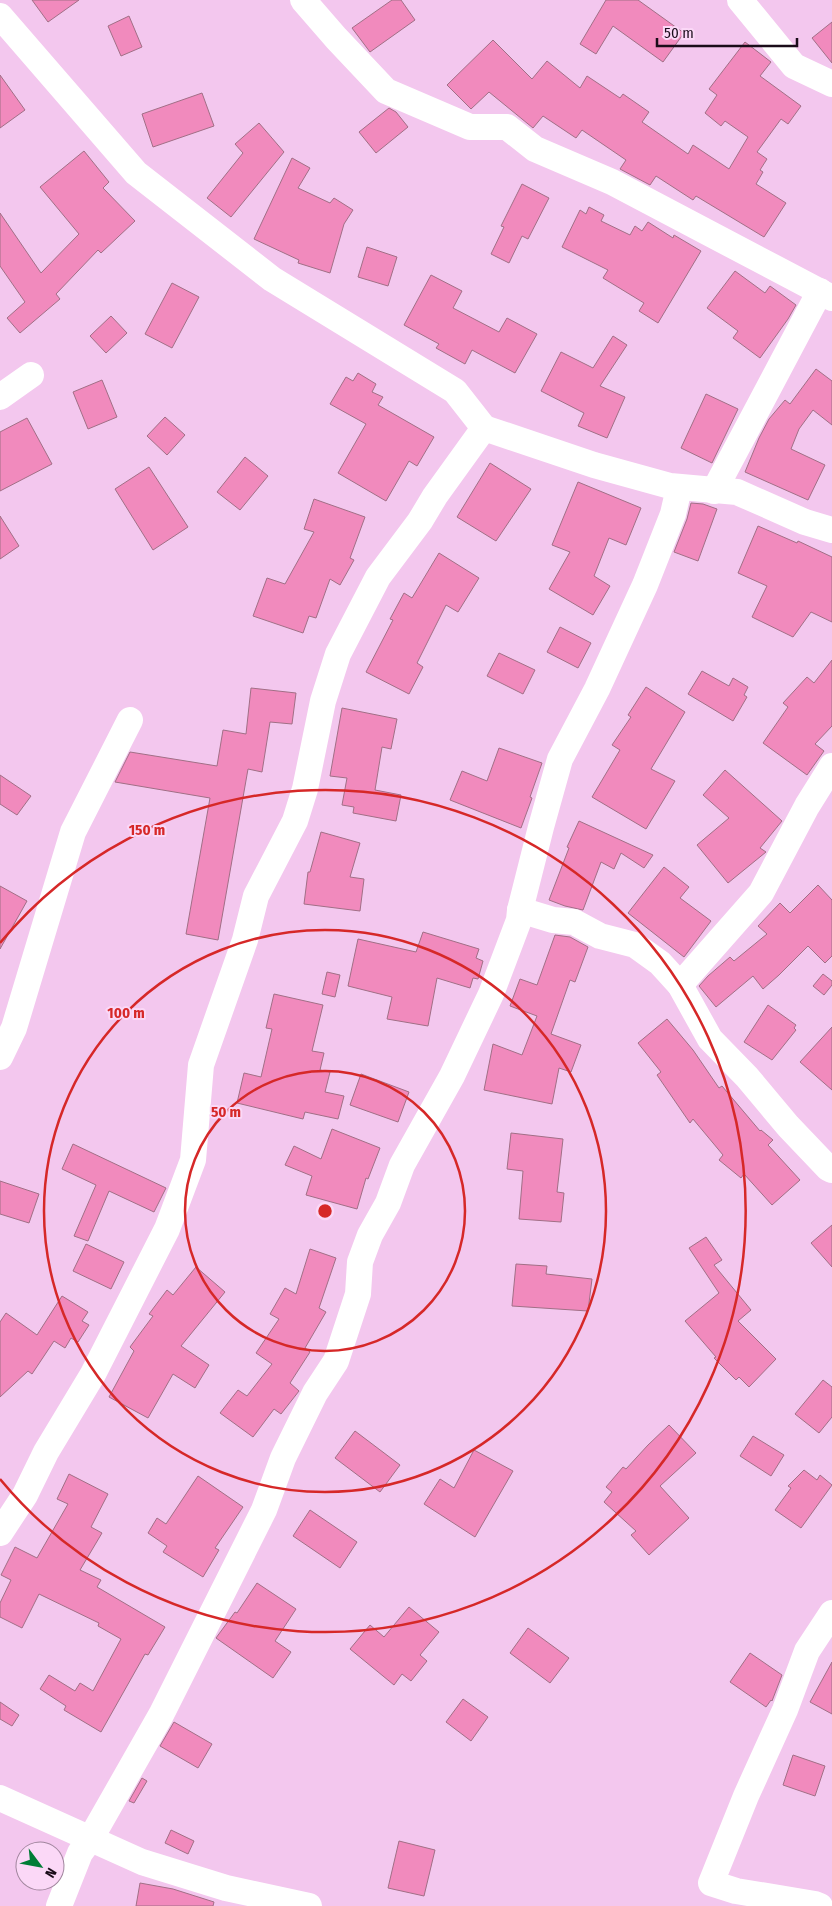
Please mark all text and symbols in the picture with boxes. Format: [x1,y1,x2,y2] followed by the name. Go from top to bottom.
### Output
[657,15,797,47] scale bar
[664,24,694,42] text: 50 m
[129,821,165,839] text: 150 m
[107,1004,145,1022] text: 100 m
[211,1103,241,1121] text: 50 m
[316,1202,334,1220] centre of rings
[15,1841,65,1891] north arrow
[41,1865,60,1881] text: N

